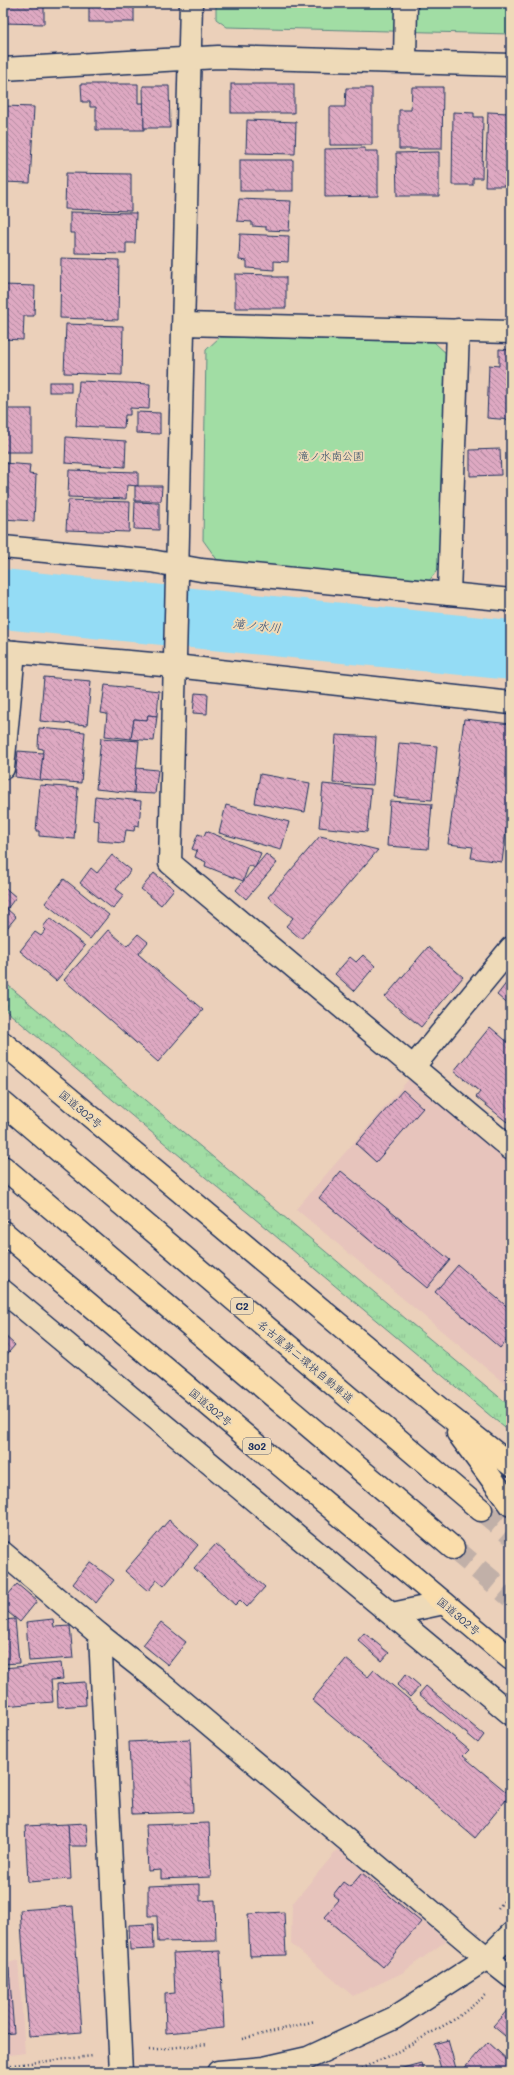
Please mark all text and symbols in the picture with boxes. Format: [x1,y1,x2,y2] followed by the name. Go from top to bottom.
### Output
[298,448,364,463] park label: 滝ノ水南公園
[232,615,282,635] water label: 滝ノ水川
[56,1086,106,1132] street label: 国道302号
[231,1298,253,1314] road number: C2
[255,1316,357,1406] street label: 名古屋第二環状自動車道
[186,1384,236,1430] street label: 国道302号
[243,1438,271,1454] road number: 302
[434,1593,484,1639] street label: 国道302号

